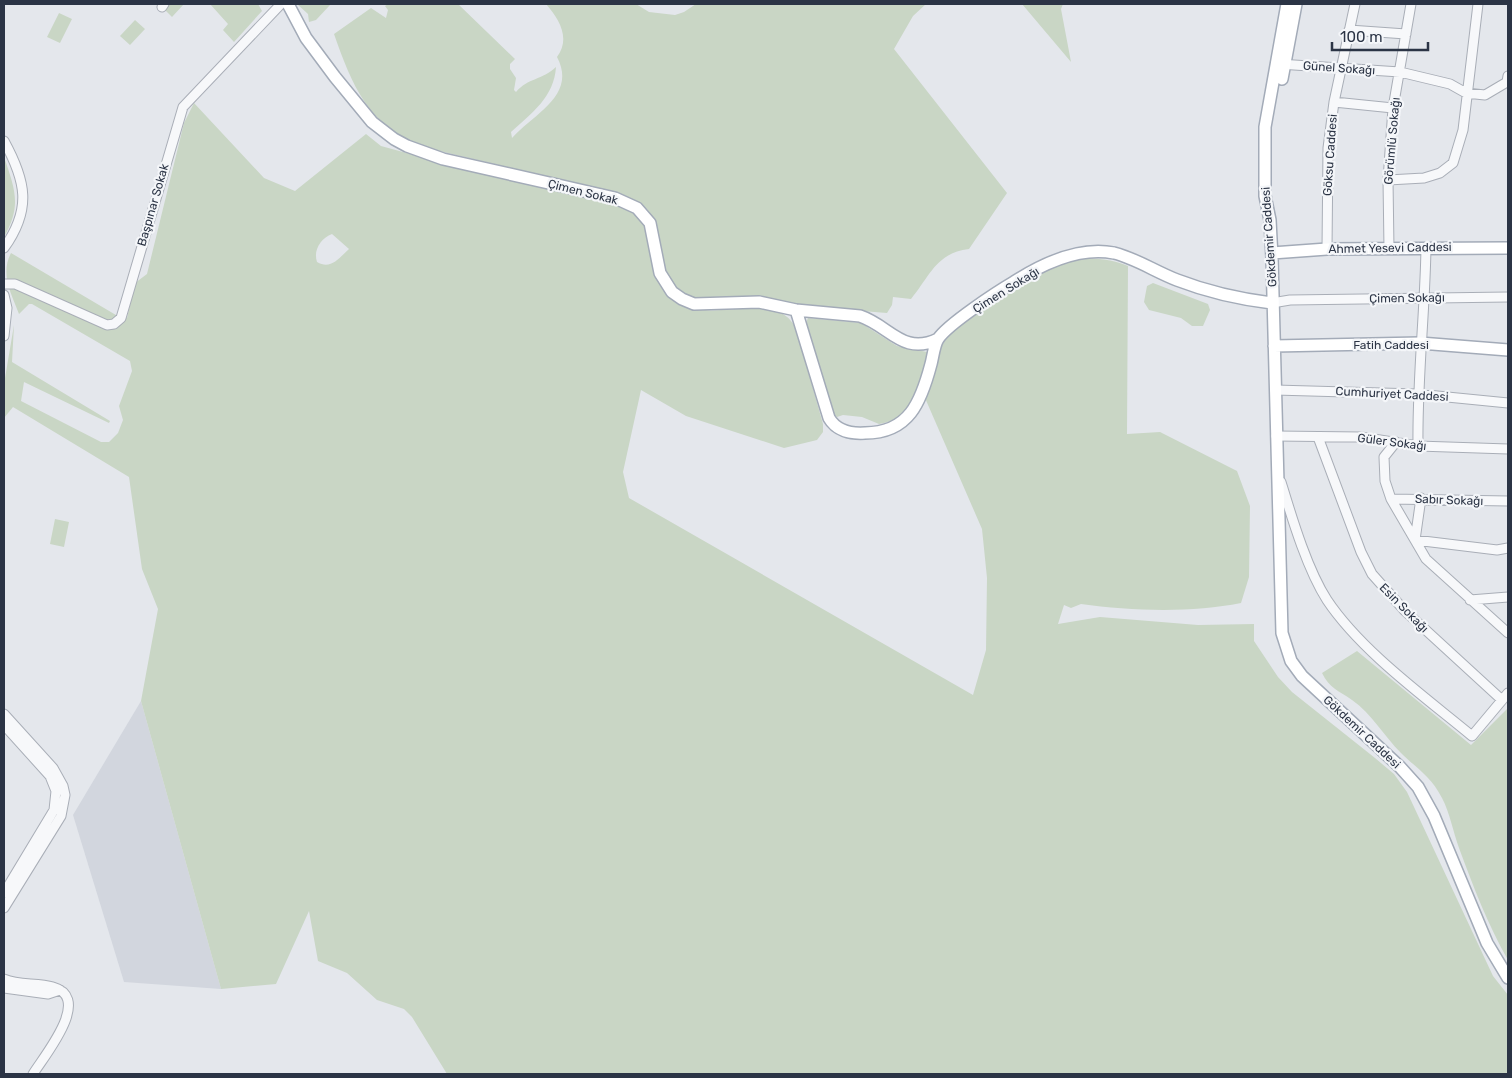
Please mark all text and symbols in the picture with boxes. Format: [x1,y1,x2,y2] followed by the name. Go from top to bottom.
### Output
[1332,20,1428,52] scale bar
[1340,28,1382,46] text: 100 m
[1302,58,1376,78] street label: Günel Sokağı
[1381,97,1403,185] street label: Görümlü Sokağı
[1320,113,1340,196] street label: Göksu Caddesi
[135,161,172,248] street label: Başpınar Sokak
[547,177,620,208] street label: Çimen Sokak
[1259,186,1279,288] street label: Gökdemir Caddesi
[1328,240,1452,256] street label: Ahmet Yesevi Caddesi
[970,264,1042,316] street label: Çimen Sokağı
[1369,290,1445,306] street label: Çimen Sokağı
[1353,338,1429,352] street label: Fatih Caddesi
[1335,384,1449,404] street label: Cumhuriyet Caddesi
[1357,431,1427,453] street label: Güler Sokağı
[1415,492,1484,508] street label: Sabır Sokağı
[1377,581,1432,636] street label: Esin Sokağı
[1321,693,1404,771] street label: Gökdemir Caddesi

